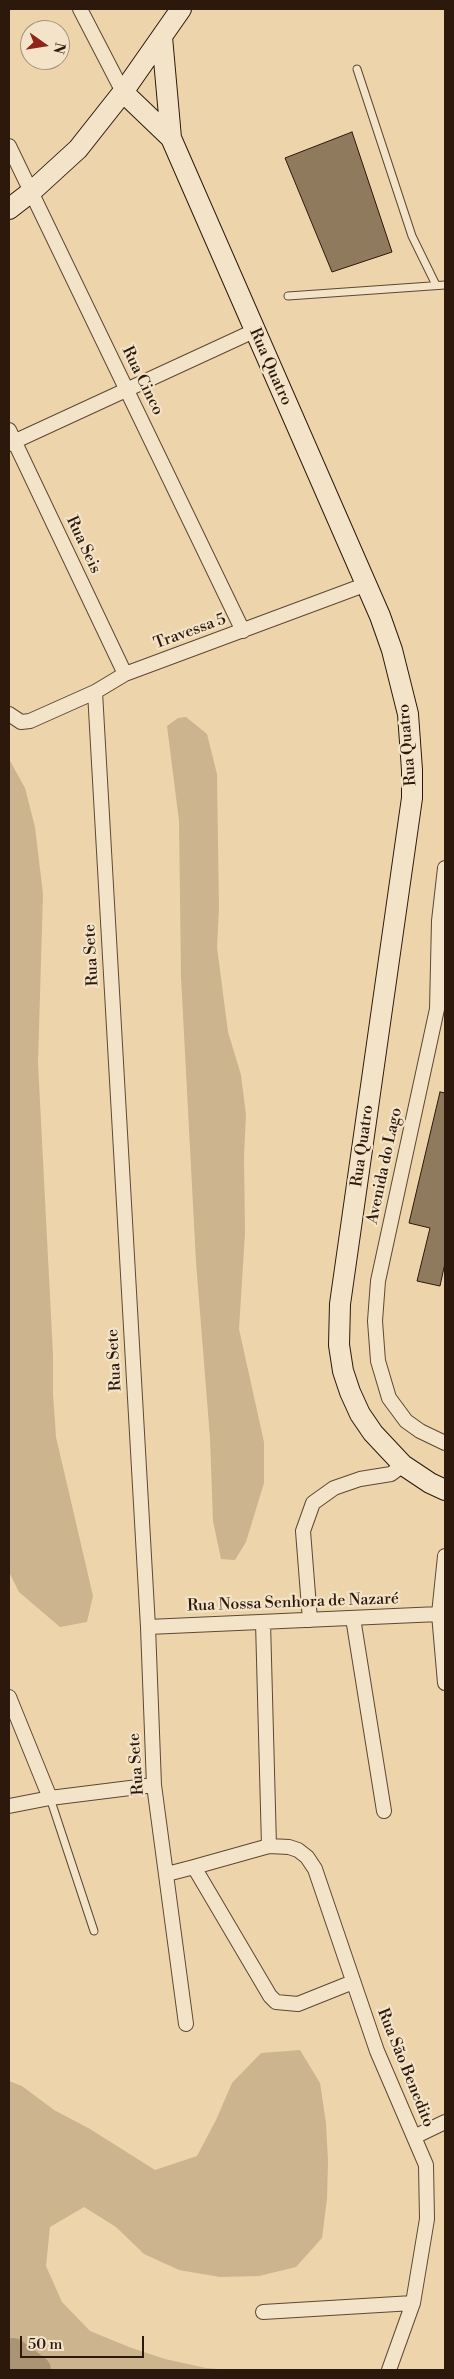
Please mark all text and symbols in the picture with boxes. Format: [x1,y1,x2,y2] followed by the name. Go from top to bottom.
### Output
[20,20,70,70] north arrow
[49,41,69,56] text: N
[244,325,296,409] street label: Rua Quatro
[117,343,167,419] street label: Rua Cinco
[61,513,105,577] street label: Rua Seis
[151,610,229,654] street label: Travessa 5
[395,703,421,787] street label: Rua Quatro
[81,923,103,987] street label: Rua Sete
[348,1104,378,1188] street label: Rua Quatro
[363,1106,407,1226] street label: Avenida do Lago
[104,1328,126,1392] street label: Rua Sete
[187,1590,399,1616] street label: Rua Nossa Senhora de Nazaré
[125,1732,149,1796] street label: Rua Sete
[372,2006,438,2130] street label: Rua São Benedito
[22,2326,146,2358] scale bar
[28,2335,62,2354] text: 50 m

